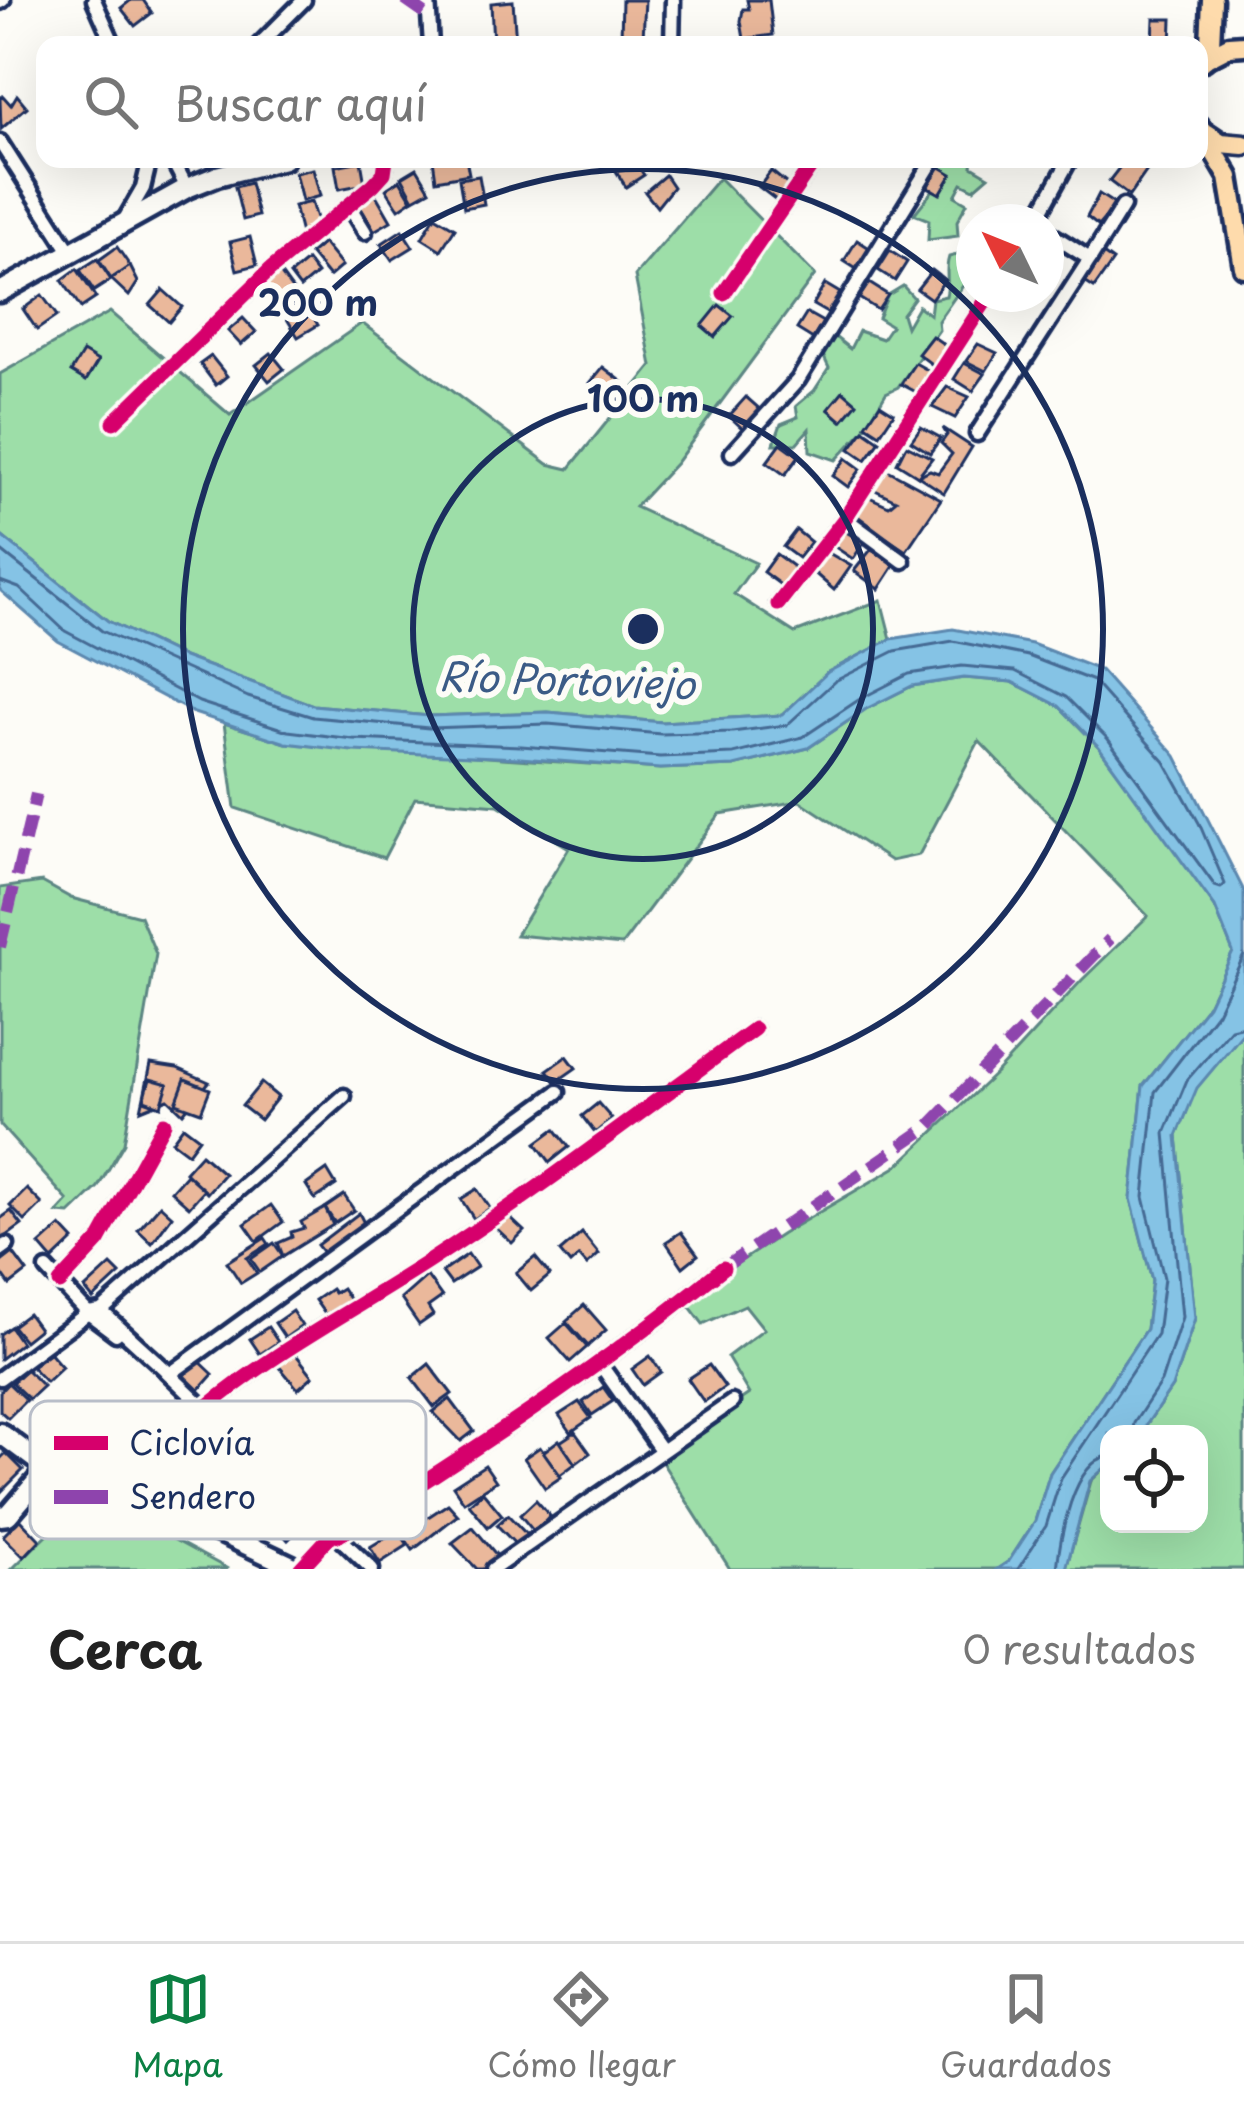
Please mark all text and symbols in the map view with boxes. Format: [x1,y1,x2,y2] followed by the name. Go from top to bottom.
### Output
[36,36,1208,168] search box
[174,68,427,136] text: Buscar aquí
[78,69,144,135] icon: search
[956,204,1064,312] north arrow
[258,274,378,328] text: 200 m
[587,370,699,424] text: 100 m
[622,608,664,650] centre of rings
[438,645,697,712] water label: Río Portoviejo
[30,1401,426,1539] legend
[129,1416,255,1466] text: Ciclovía
[1100,1425,1208,1533] map controls
[1100,1425,1208,1533] button: locate
[129,1470,256,1520] text: Sendero
[48,1609,202,1686] text: Cerca
[962,1618,1196,1677] text: 0 resultados
[132,1966,223,2088] tab: Mapa
[487,1966,676,2088] tab: Cómo llegar
[940,1966,1112,2088] tab: Guardados

